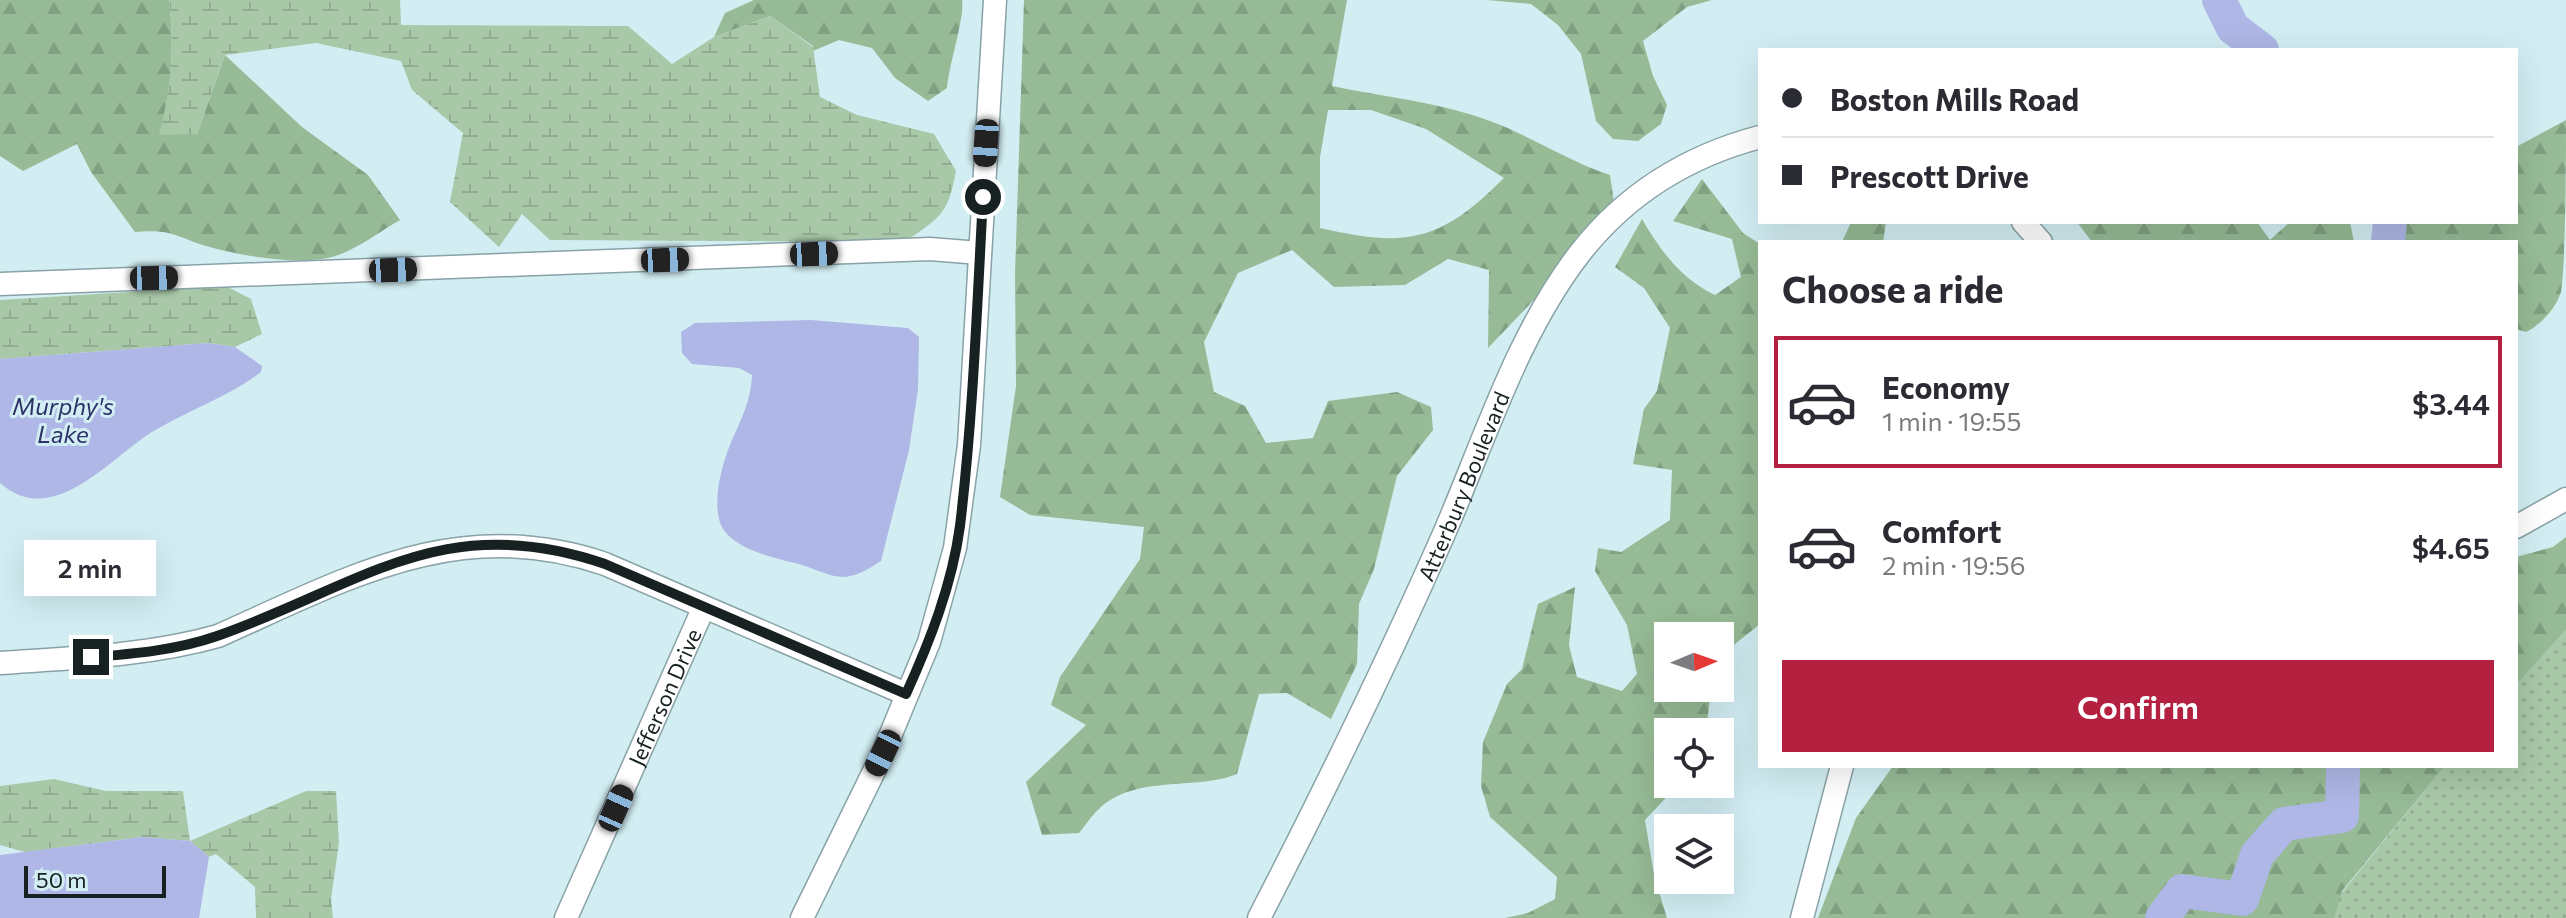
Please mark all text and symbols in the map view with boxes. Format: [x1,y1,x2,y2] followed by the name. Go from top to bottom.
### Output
[1830,80,2079,117] text: Boston Mills Road
[972,118,1000,168] car
[1830,157,2029,194] text: Prescott Drive
[965,179,1001,215] route start
[790,241,838,267] car
[641,247,689,273] car
[369,257,417,283] car
[130,266,178,290] car
[1782,266,2003,310] text: Choose a ride
[1786,366,1858,438] icon: car
[1882,368,2010,405] text: Economy
[2412,384,2490,421] text: $3.44
[1411,387,1514,585] street label: Atterbury Boulevard
[12,391,114,448] water label: Murphy's Lake
[1882,405,2021,436] text: 1 min · 19:55
[1786,510,1858,582] icon: car
[1882,512,2001,549] text: Comfort
[2412,528,2490,565] text: $4.65
[25,541,157,597] callout: 2 min
[1882,549,2026,580] text: 2 min · 19:56
[58,552,122,583] text: 2 min
[1654,622,1734,702] north arrow
[1654,622,1734,894] map controls
[622,624,706,770] street label: Jefferson Drive
[73,639,109,675] route end
[1782,660,2494,752] button: Confirm
[1654,718,1734,798] button: locate
[862,726,904,780] car
[595,781,637,835] car
[1654,814,1734,894] button: layers
[24,862,166,898] scale bar
[36,866,86,893] text: 50 m

